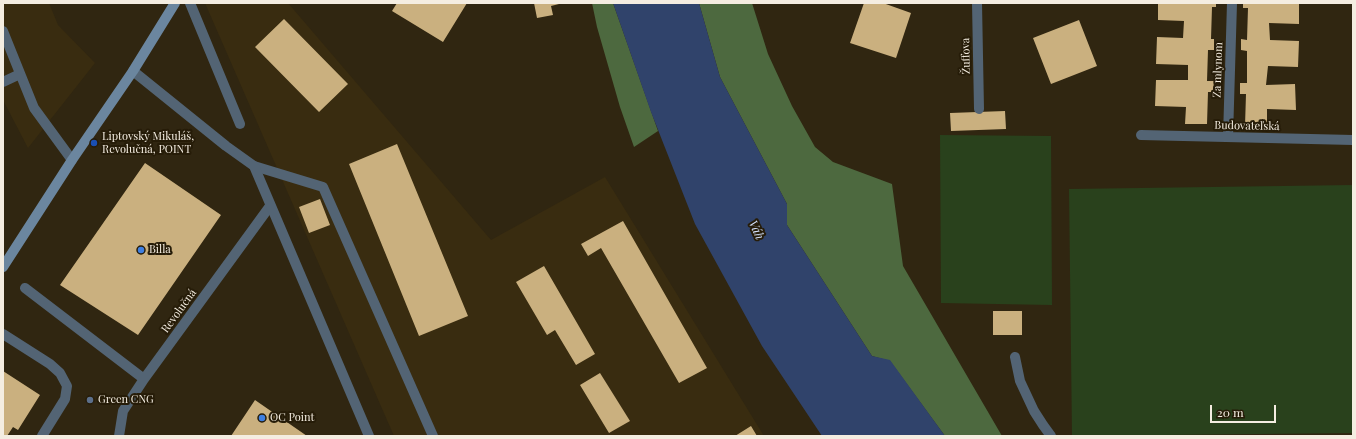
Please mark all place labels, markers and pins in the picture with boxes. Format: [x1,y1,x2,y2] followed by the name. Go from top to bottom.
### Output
[102,130,194,156] place label: Liptovský Mikuláš, Revolučná, POINT
[89,138,99,148] marker: Liptovský Mikuláš, Revolučná, POINT
[149,243,171,257] place label: Billa
[136,245,146,255] marker: Billa
[98,393,154,407] place label: Green CNG
[85,395,95,405] marker: Green CNG
[270,411,314,425] place label: OC Point
[257,413,267,423] marker: OC Point

